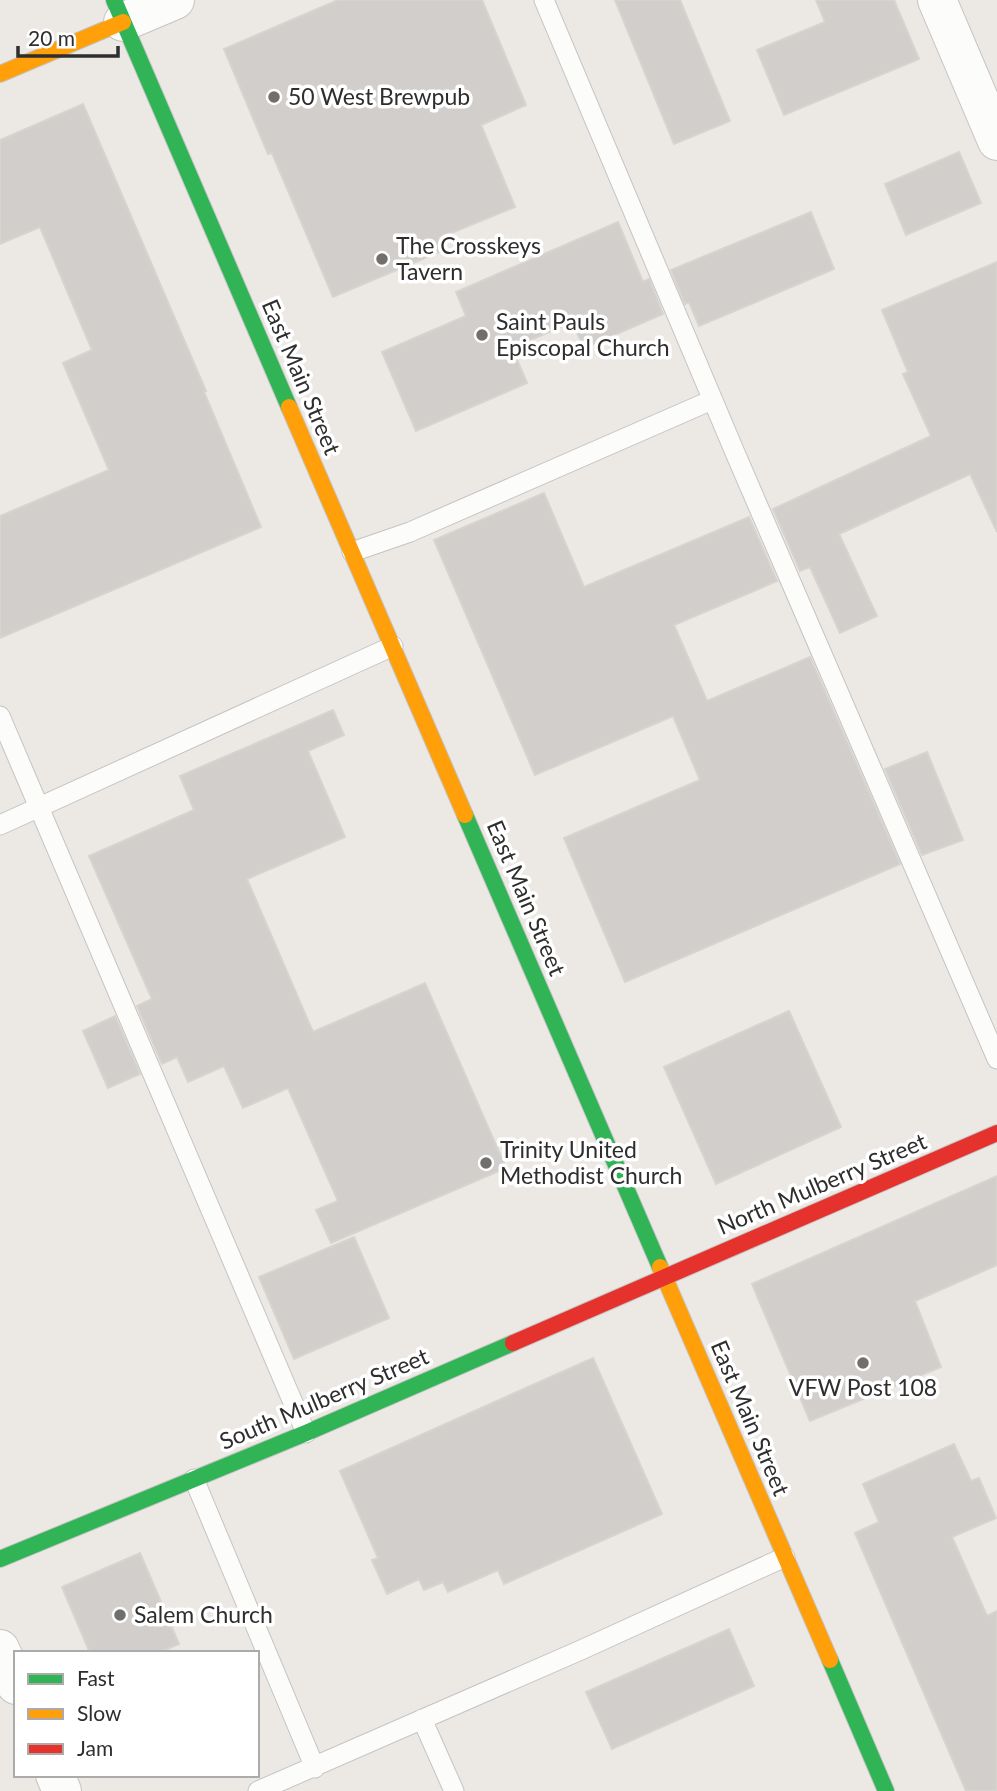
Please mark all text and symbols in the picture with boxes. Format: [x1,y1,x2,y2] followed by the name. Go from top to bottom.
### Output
[18,14,117,58] scale bar
[28,25,75,50] text: 20 m
[288,82,470,110] place label: 50 West Brewpub
[266,89,282,105] marker: 50 West Brewpub
[396,231,541,285] place label: The Crosskeys Tavern
[374,251,390,267] marker: The Crosskeys Tavern
[257,295,348,459] street label: East Main Street
[496,307,670,361] place label: Saint Pauls Episcopal Church
[474,327,490,343] marker: Saint Pauls Episcopal Church
[482,816,573,980] street label: East Main Street
[713,1126,931,1240] street label: North Mulberry Street
[500,1135,682,1189] place label: Trinity United Methodist Church
[478,1155,494,1171] marker: Trinity United Methodist Church
[706,1336,797,1500] street label: East Main Street
[215,1341,433,1455] street label: South Mulberry Street
[855,1355,871,1371] marker: VFW Post 108
[789,1373,937,1401] place label: VFW Post 108
[134,1600,273,1628] place label: Salem Church
[112,1607,128,1623] marker: Salem Church
[14,1651,259,1777] legend
[77,1665,115,1690] text: Fast
[77,1700,122,1725] text: Slow
[77,1735,113,1760] text: Jam

